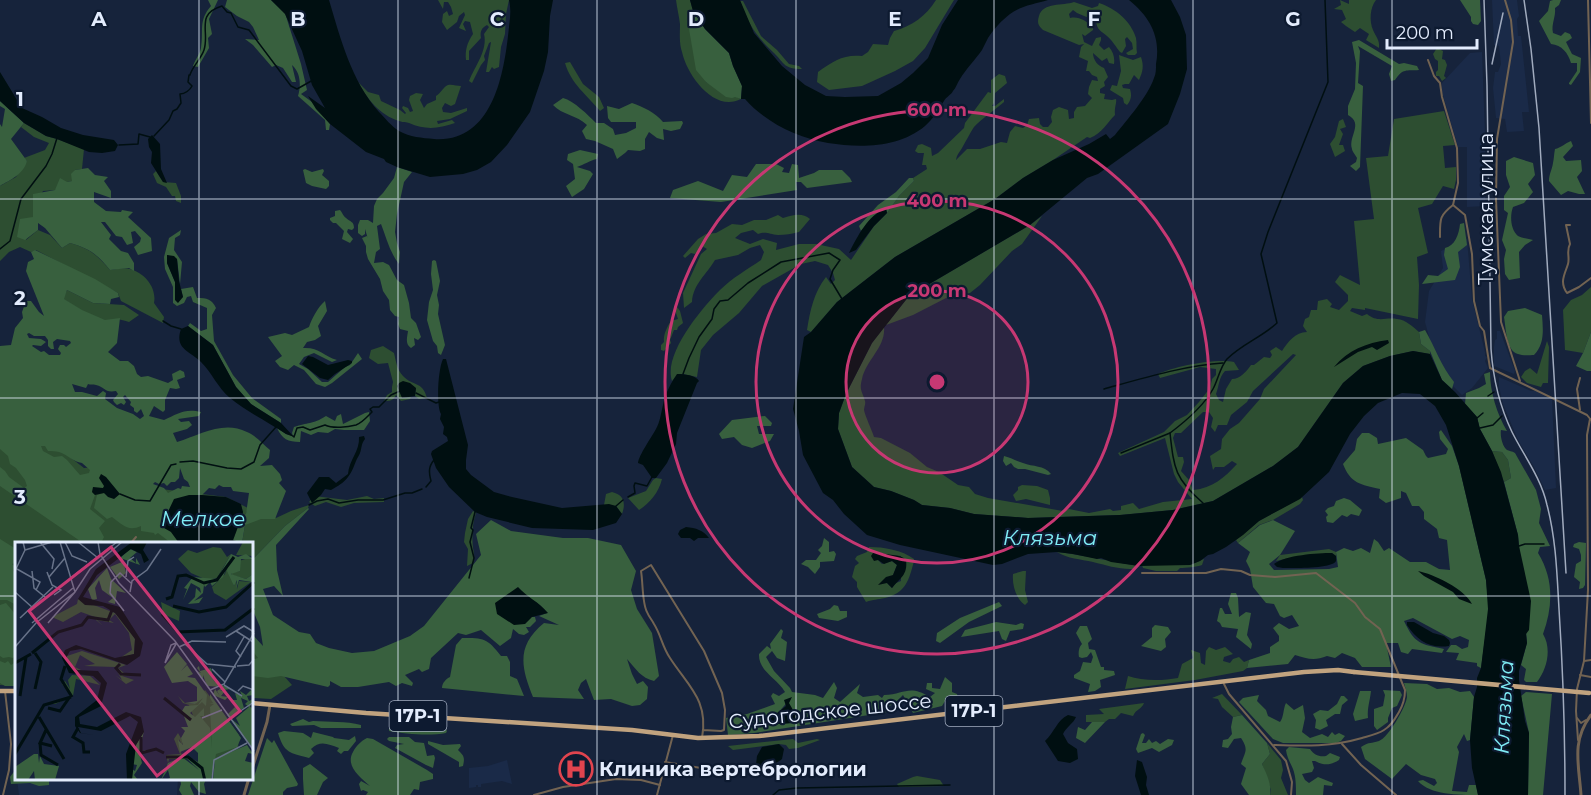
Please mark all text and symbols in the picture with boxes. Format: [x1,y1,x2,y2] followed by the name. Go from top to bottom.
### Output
[90,7,107,31] text: A
[290,7,306,31] text: B
[490,7,505,31] text: C
[688,7,704,31] text: D
[888,7,902,31] text: E
[1088,7,1101,31] text: F
[1285,7,1301,31] text: G
[1387,12,1477,50] scale bar
[1396,22,1454,44] text: 200 m
[16,87,24,111] text: 1
[907,99,967,121] text: 600 m
[1474,133,1498,285] street label: Тумская улица
[907,190,967,212] text: 400 m
[907,280,967,302] text: 200 m
[14,286,26,310] text: 2
[927,372,947,392] centre of rings
[13,485,26,509] text: 3
[161,506,245,531] water label: Мелкое
[1003,525,1097,550] water label: Клязьма
[15,542,254,780] inset map
[1489,659,1518,755] water label: Клязьма
[727,688,933,734] street label: Судогодское шоссе
[946,696,1002,726] road number: 17Р-1
[390,701,446,731] road number: 17Р-1
[558,751,594,787] hospital icon: Клиника вертебрологии
[599,757,867,781] place label: Клиника вертебрологии

